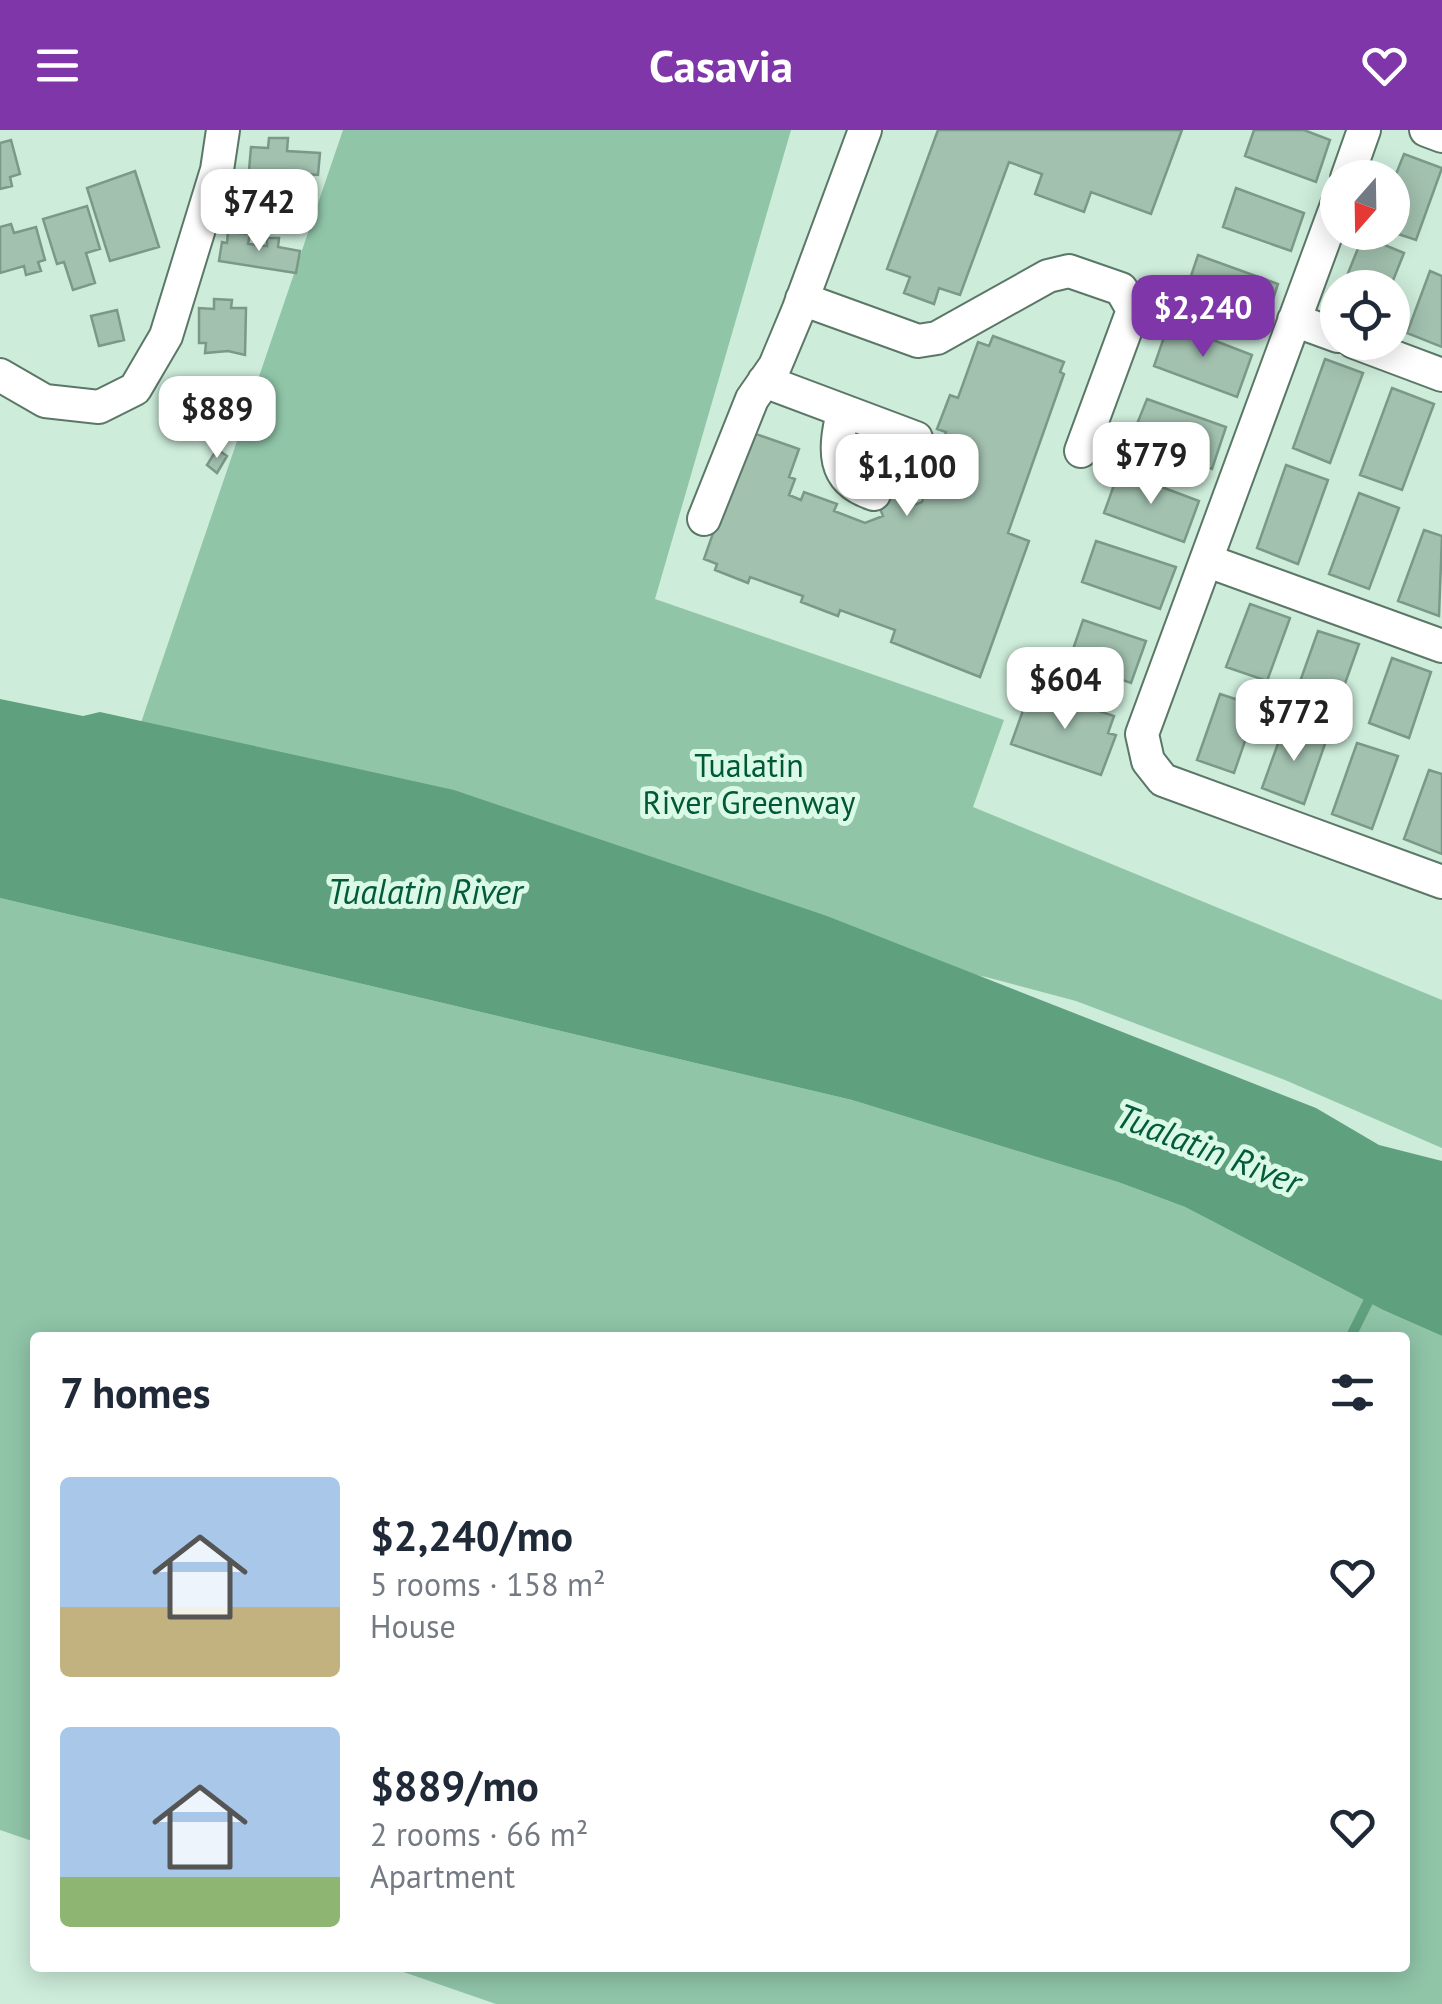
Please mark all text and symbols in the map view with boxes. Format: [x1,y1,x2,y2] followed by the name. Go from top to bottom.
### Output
[649,36,793,94] text: Casavia
[30,38,85,93] icon: menu
[1357,38,1412,93] icon: heart
[1320,160,1410,250] north arrow
[1320,160,1410,360] map controls
[200,169,318,254] pin: $742
[223,180,295,222] text: $742
[1320,270,1410,360] button: locate
[1122,275,1284,360] pin: $2,240
[1154,286,1252,328] text: $2,240
[158,376,276,461] pin: $889
[181,387,253,429] text: $889
[1092,422,1210,507] pin: $779
[1115,433,1187,475] text: $779
[826,434,988,519] pin: $1,100
[858,445,956,487] text: $1,100
[1006,647,1124,732] pin: $604
[1029,658,1101,700] text: $604
[1235,679,1353,764] pin: $772
[1258,690,1330,732] text: $772
[643,744,855,823] park label: Tualatin River Greenway
[328,868,525,914] water label: Tualatin River
[1110,1092,1311,1205] water label: Tualatin River
[60,1365,211,1420] text: 7 homes
[1325,1365,1380,1420] icon: filters
[370,1508,573,1563] text: $2,240/mo
[140,1517,260,1637] icon: home
[1325,1550,1380,1605] icon: heart
[370,1563,606,1605] text: 5 rooms · 158 m²
[370,1605,456,1647] text: House
[370,1758,539,1813] text: $889/mo
[140,1767,260,1887] icon: home
[1325,1800,1380,1855] icon: heart
[370,1813,588,1855] text: 2 rooms · 66 m²
[370,1855,515,1897] text: Apartment

